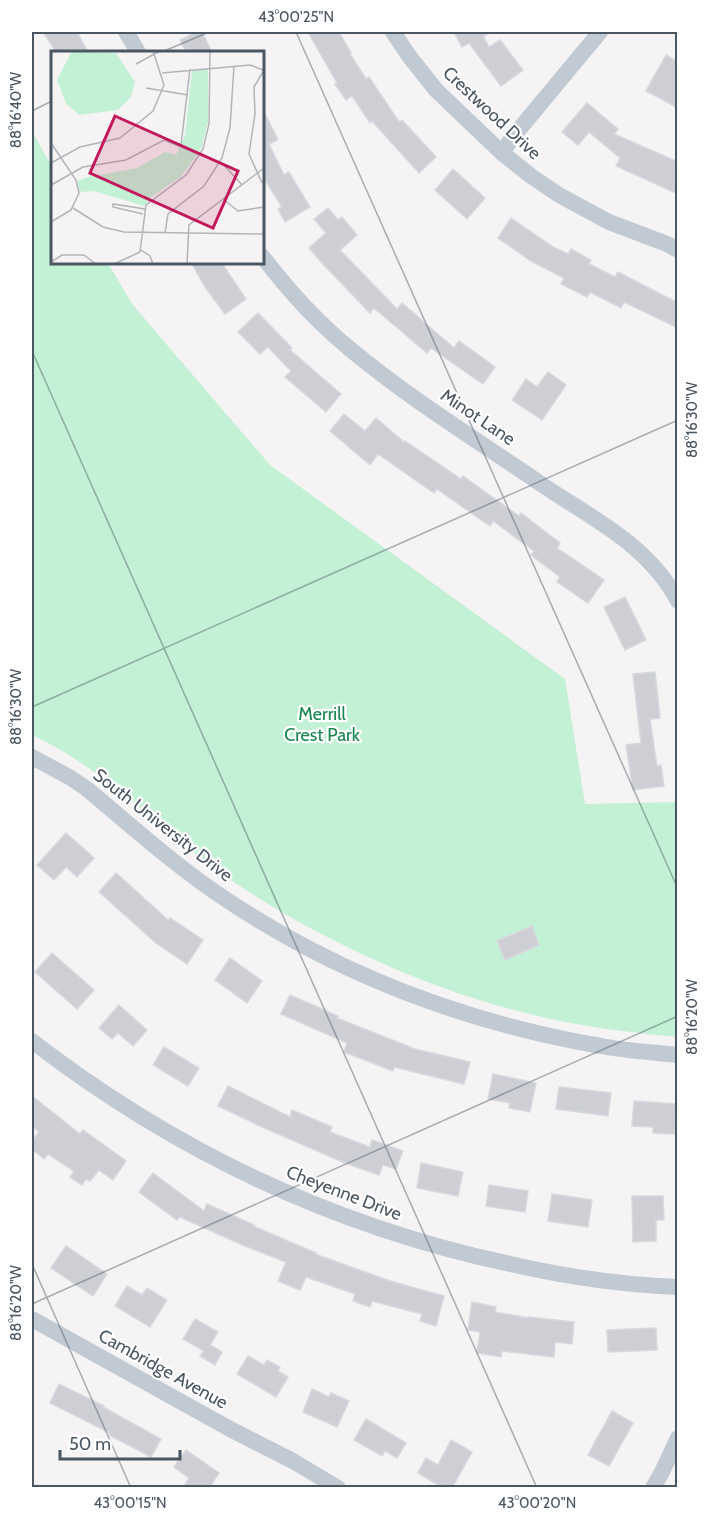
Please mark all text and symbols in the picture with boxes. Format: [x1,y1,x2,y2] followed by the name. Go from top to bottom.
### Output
[258,8,334,26] text: 43°00'25"N
[51,51,264,264] inset map
[438,62,546,164] street label: Crestwood Drive
[7,71,25,148] text: 88°16'40"W
[683,381,701,458] text: 88°16'30"W
[437,384,519,450] street label: Minot Lane
[7,668,25,745] text: 88°16'30"W
[284,703,361,746] park label: Merrill Crest Park
[89,764,237,886] street label: South University Drive
[683,978,701,1055] text: 88°16'20"W
[283,1161,405,1225] street label: Cheyenne Drive
[7,1264,25,1341] text: 88°16'20"W
[95,1324,231,1414] street label: Cambridge Avenue
[60,1423,180,1461] scale bar
[69,1433,111,1455] text: 50 m
[93,1494,167,1512] text: 43°00'15"N
[498,1494,576,1512] text: 43°00'20"N

